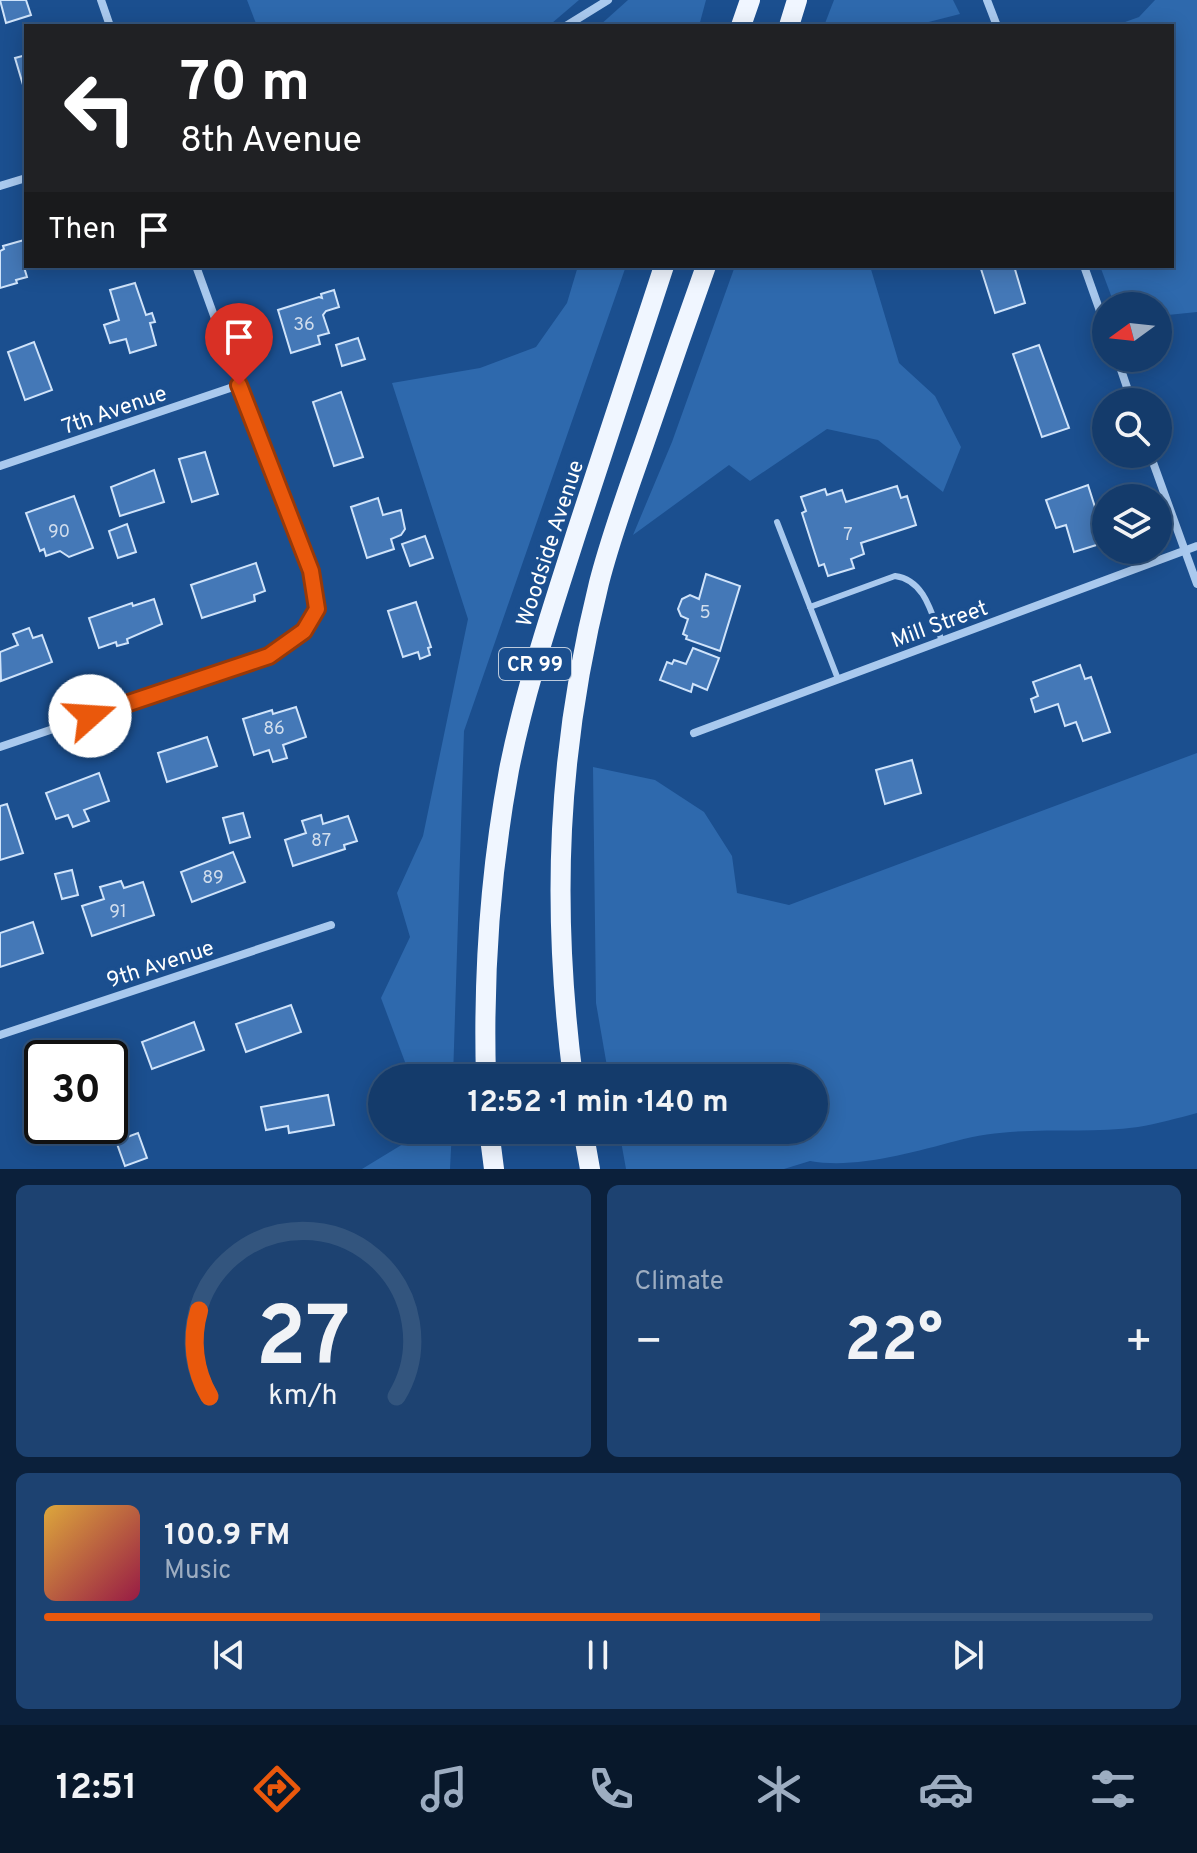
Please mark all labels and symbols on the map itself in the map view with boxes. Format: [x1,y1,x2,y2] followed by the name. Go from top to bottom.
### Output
[1092,292,1172,372] north arrow
[205,303,273,385] pin
[293,314,315,337] house number: 36
[59,381,171,442] street label: 7th Avenue
[512,457,591,631] street label: Woodside Avenue
[48,521,70,544] house number: 90
[843,524,853,547] house number: 7
[888,595,992,655] street label: Mill Street
[699,602,711,625] house number: 5
[499,648,571,680] road number: CR 99
[48,674,132,758] position arrow
[263,718,285,741] house number: 86
[311,830,331,853] house number: 87
[202,867,224,890] house number: 89
[109,901,127,924] house number: 91
[104,935,218,995] street label: 9th Avenue
[24,1040,128,1144] speed limit sign: 30

